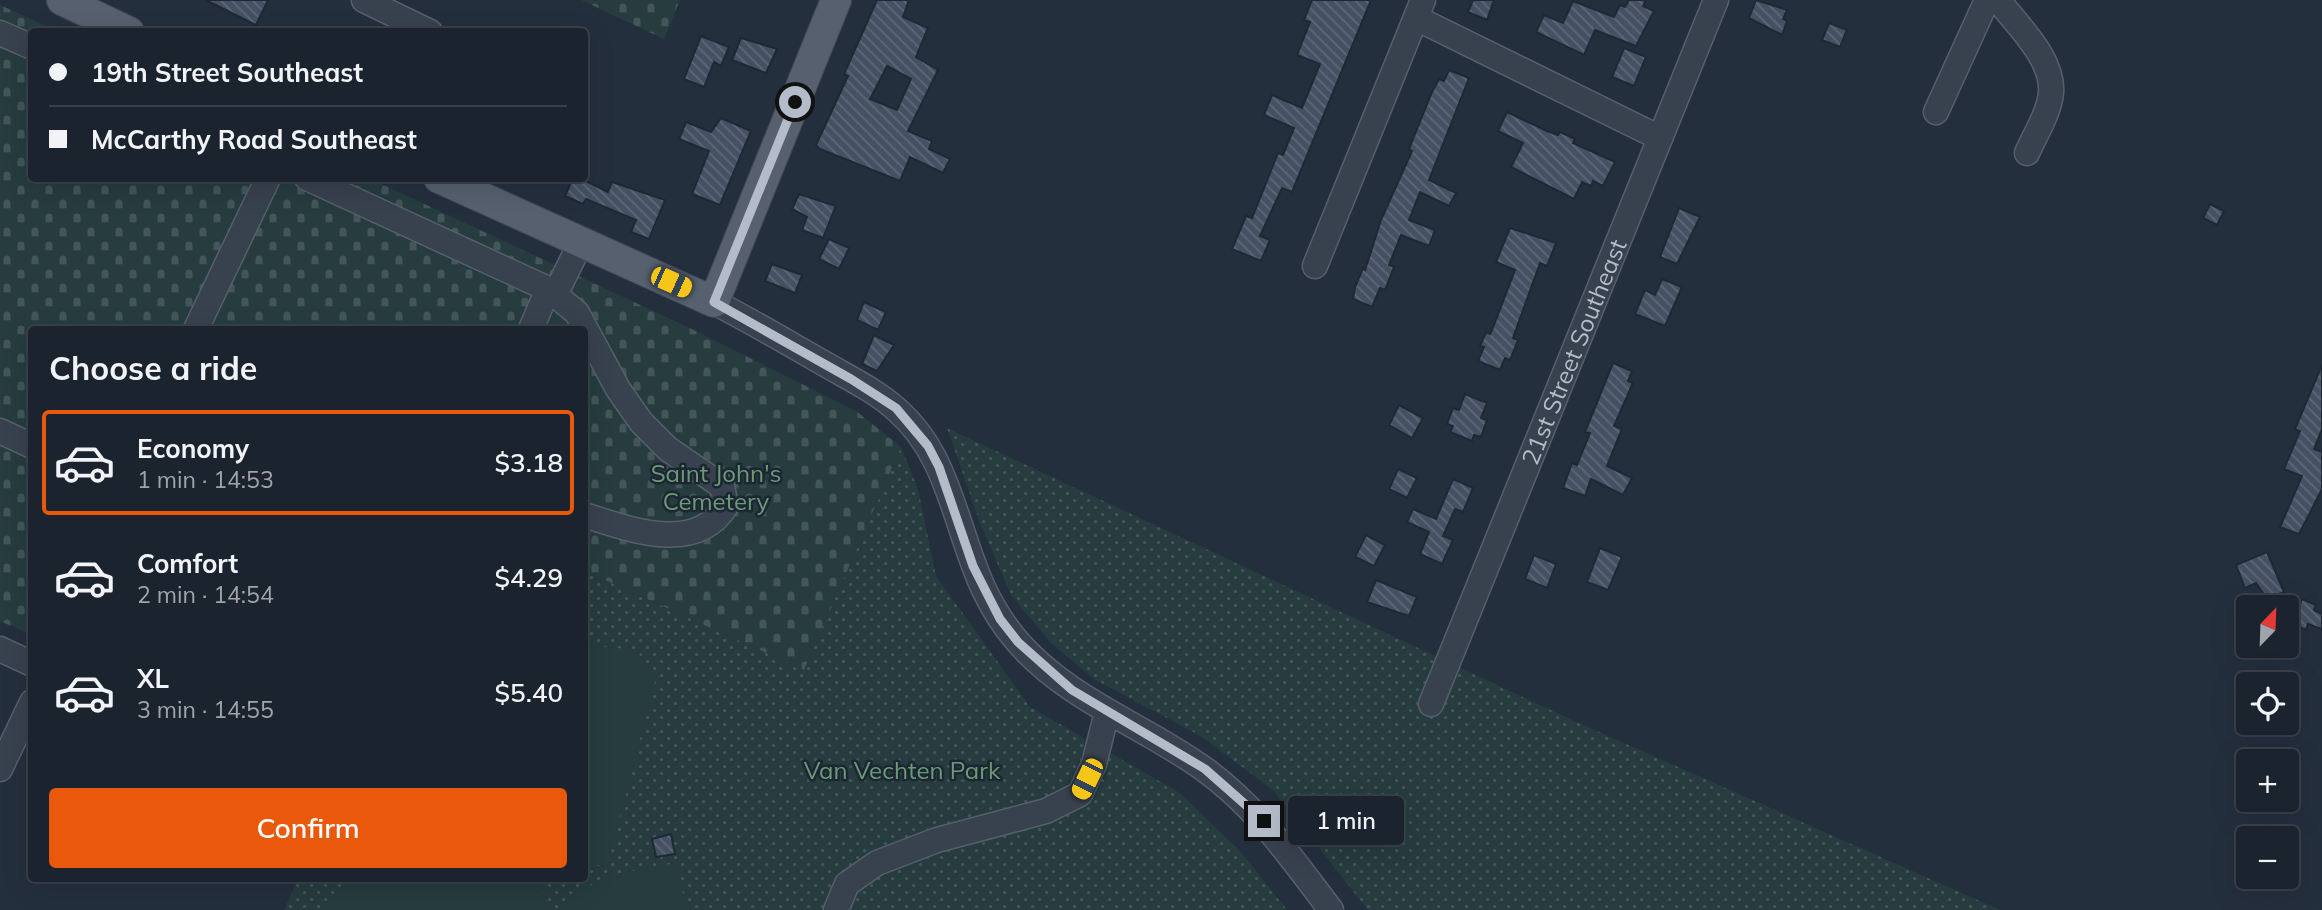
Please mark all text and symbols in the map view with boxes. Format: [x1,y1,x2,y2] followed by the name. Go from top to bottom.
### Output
[91,56,363,89] text: 19th Street Southeast
[779,86,811,118] route start
[91,123,417,156] text: McCarthy Road Southeast
[1515,235,1633,469] street label: 21st Street Southeast
[648,264,695,300] car
[49,348,257,388] text: Choose a ride
[53,431,116,494] icon: car
[137,432,249,465] text: Economy
[494,446,563,479] text: $3.18
[651,458,781,516] park label: Saint John's Cemetery
[137,465,274,494] text: 1 min · 14:53
[53,546,116,609] icon: car
[137,547,238,580] text: Comfort
[494,561,563,594] text: $4.29
[137,580,274,609] text: 2 min · 14:54
[2236,595,2300,658] north arrow
[2236,595,2299,889] map controls
[53,661,116,724] icon: car
[137,662,169,695] text: XL
[2236,672,2299,735] button: locate
[494,676,563,709] text: $5.40
[137,695,274,724] text: 3 min · 14:55
[2236,749,2299,812] button: +
[804,755,1001,785] park label: Van Vechten Park
[1069,756,1106,802] car
[49,788,567,868] button: Confirm
[1288,796,1404,846] callout: 1 min
[1248,805,1280,837] route end
[1316,806,1376,835] text: 1 min
[2236,826,2299,889] button: −

